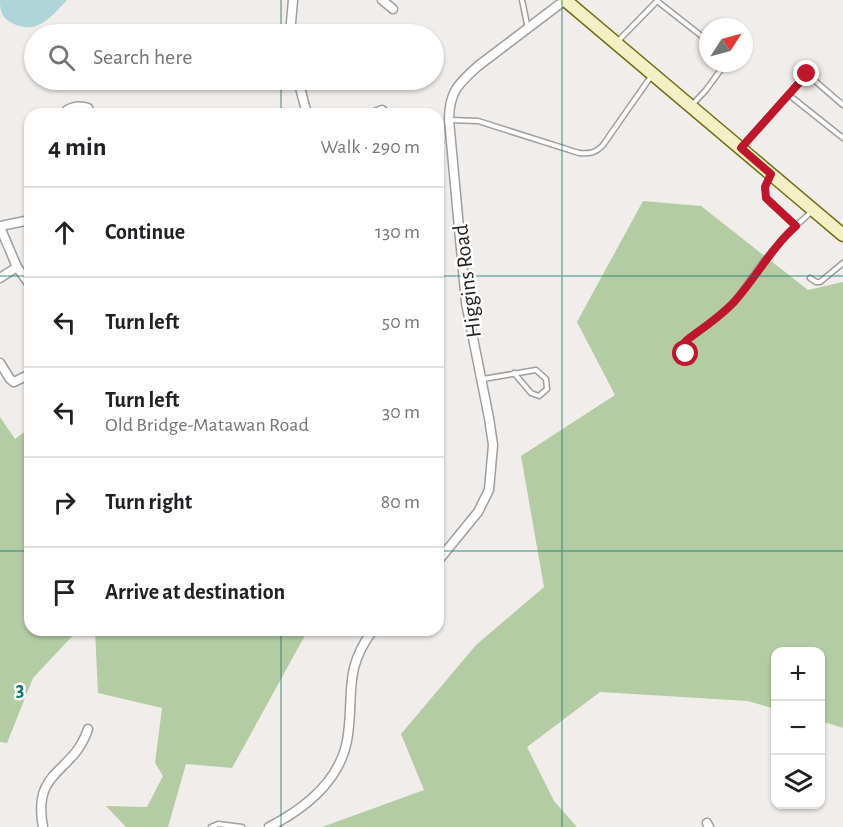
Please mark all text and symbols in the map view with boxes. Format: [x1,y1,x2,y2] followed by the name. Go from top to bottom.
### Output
[699,18,753,72] north arrow
[24,24,444,90] search box
[45,41,78,74] icon: search
[93,46,192,68] text: Search here
[793,60,819,86] route end
[48,134,107,160] text: 4 min
[320,137,420,157] text: Walk · 290 m
[48,216,81,249] icon: ahead
[105,221,185,243] text: Continue
[375,222,420,242] text: 130 m
[449,223,485,339] street label: Higgins Road
[48,306,81,339] icon: left
[105,311,179,333] text: Turn left
[382,312,420,332] text: 50 m
[672,340,698,366] route start
[105,389,179,411] text: Turn left
[48,396,81,429] icon: left
[382,402,420,422] text: 30 m
[105,415,309,435] text: Old Bridge-Matawan Road
[48,486,81,519] icon: right
[105,491,192,513] text: Turn right
[381,492,420,512] text: 80 m
[48,576,81,609] icon: arrive
[105,581,285,603] text: Arrive at destination
[771,647,825,809] map controls
[771,647,825,701] button: +
[16,680,24,700] text: 3
[771,701,825,755] button: −
[771,755,825,809] button: layers

